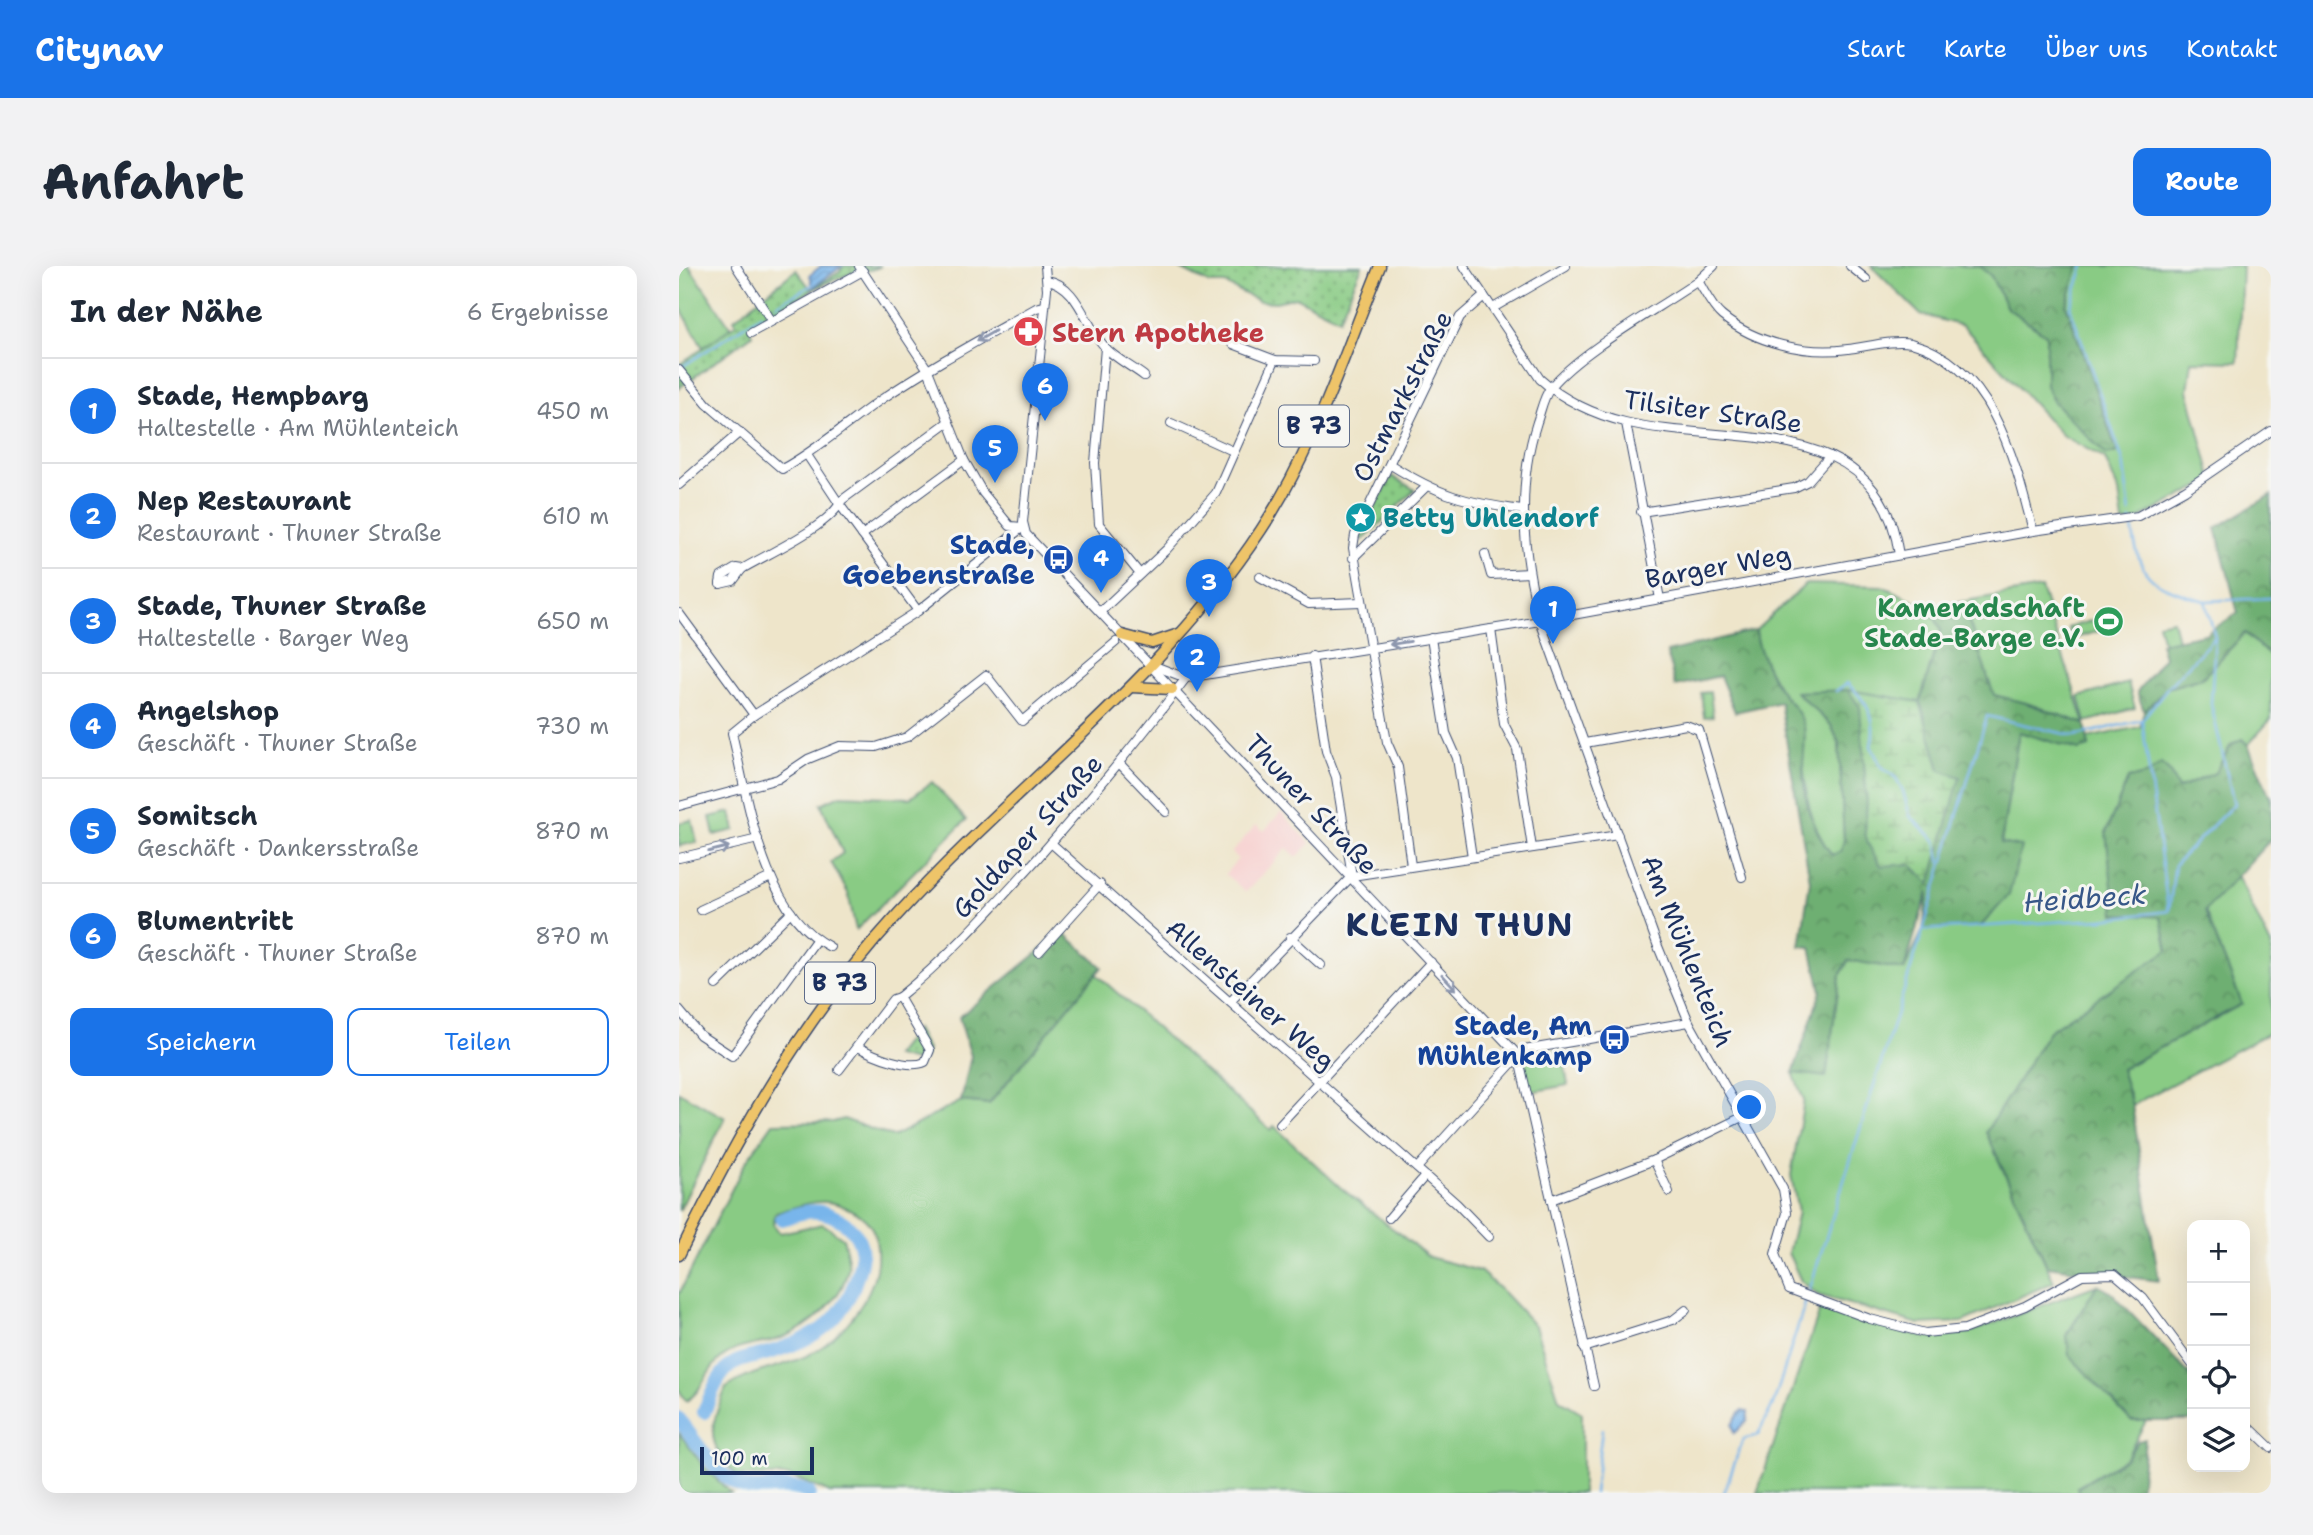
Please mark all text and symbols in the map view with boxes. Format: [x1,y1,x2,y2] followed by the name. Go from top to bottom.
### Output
[35,27,164,72] text: Citynav
[1847,33,1906,65] text: Start
[1944,33,2007,65] text: Karte
[2045,33,2148,65] text: Über uns
[2186,33,2278,65] text: Kontakt
[2133,148,2271,216] button: Route
[42,149,244,215] text: Anfahrt
[70,291,263,332] text: In der Nähe
[467,297,609,327] text: 6 Ergebnisse
[1344,304,1460,488] street label: Ostmarkstraße
[1012,315,1046,349] pharmacy icon: Stern Apotheke
[1052,315,1264,350] place label: Stern Apotheke
[976,329,996,343] one-way arrow
[1022,363,1068,421] pin: 6
[137,378,369,413] text: Stade, Hempbarg
[1622,381,1804,441] street label: Tilsiter Straße
[88,396,98,426] text: 1
[536,396,609,426] text: 450 m
[1279,406,1349,446] road number: B 73
[137,413,459,443] text: Haltestelle · Am Mühlenteich
[972,425,1018,483] pin: 5
[137,483,351,518] text: Nep Restaurant
[1343,500,1377,534] place icon: Betty Uhlendorf
[1383,500,1599,535] place label: Betty Uhlendorf
[85,501,101,531] text: 2
[542,501,609,531] text: 610 m
[137,518,442,548] text: Restaurant · Thuner Straße
[842,527,1035,592] place label: Stade, Goebenstraße
[1078,535,1124,593] pin: 4
[1642,536,1794,596] street label: Barger Weg
[1041,542,1075,576] bus stop icon: Stade, Goebenstraße
[1186,559,1232,617] pin: 3
[1530,586,1576,644] pin: 1
[137,588,427,623] text: Stade, Thuner Straße
[1864,590,2085,655] place label: Kameradschaft Stade-Barge e.V.
[2091,605,2125,639] sports icon: Kameradschaft Stade-Barge e.V.
[85,606,101,636] text: 3
[536,606,609,636] text: 650 m
[137,623,409,653] text: Haltestelle · Barger Weg
[1174,634,1220,692] pin: 2
[1389,637,1412,650] one-way arrow
[137,693,279,728] text: Angelshop
[85,711,101,741] text: 4
[535,711,609,741] text: 730 m
[1238,726,1386,882] street label: Thuner Straße
[137,728,418,758] text: Geschäft · Thuner Straße
[944,747,1110,925] street label: Goldaper Straße
[137,798,258,833] text: Somitsch
[86,816,100,846] text: 5
[535,816,609,846] text: 870 m
[137,833,419,863] text: Geschäft · Dankersstraße
[707,842,729,855] one-way arrow
[1634,850,1742,1052] street label: Am Mühlenteich
[2022,875,2148,921] water label: Heidbeck
[1345,902,1575,947] district label: KLEIN THUN
[137,903,294,938] text: Blumentritt
[1159,911,1343,1077] street label: Allensteiner Weg
[85,921,101,951] text: 6
[535,921,609,951] text: 870 m
[137,938,418,968] text: Geschäft · Thuner Straße
[805,962,875,1004] road number: B 73
[1441,973,1458,990] one-way arrow
[70,1008,333,1076] button: Speichern
[347,1008,609,1076] button: Teilen
[1417,1008,1592,1073] place label: Stade, Am Mühlenkamp
[1598,1023,1632,1057] bus stop icon: Stade, Am Mühlenkamp
[1732,1090,1766,1124] your location
[2187,1220,2250,1472] map controls
[2187,1220,2250,1283] button: +
[2187,1283,2250,1346] button: −
[2187,1346,2250,1409] button: locate
[2187,1409,2250,1472] button: layers
[700,1444,814,1476] scale bar
[711,1446,768,1471] text: 100 m

